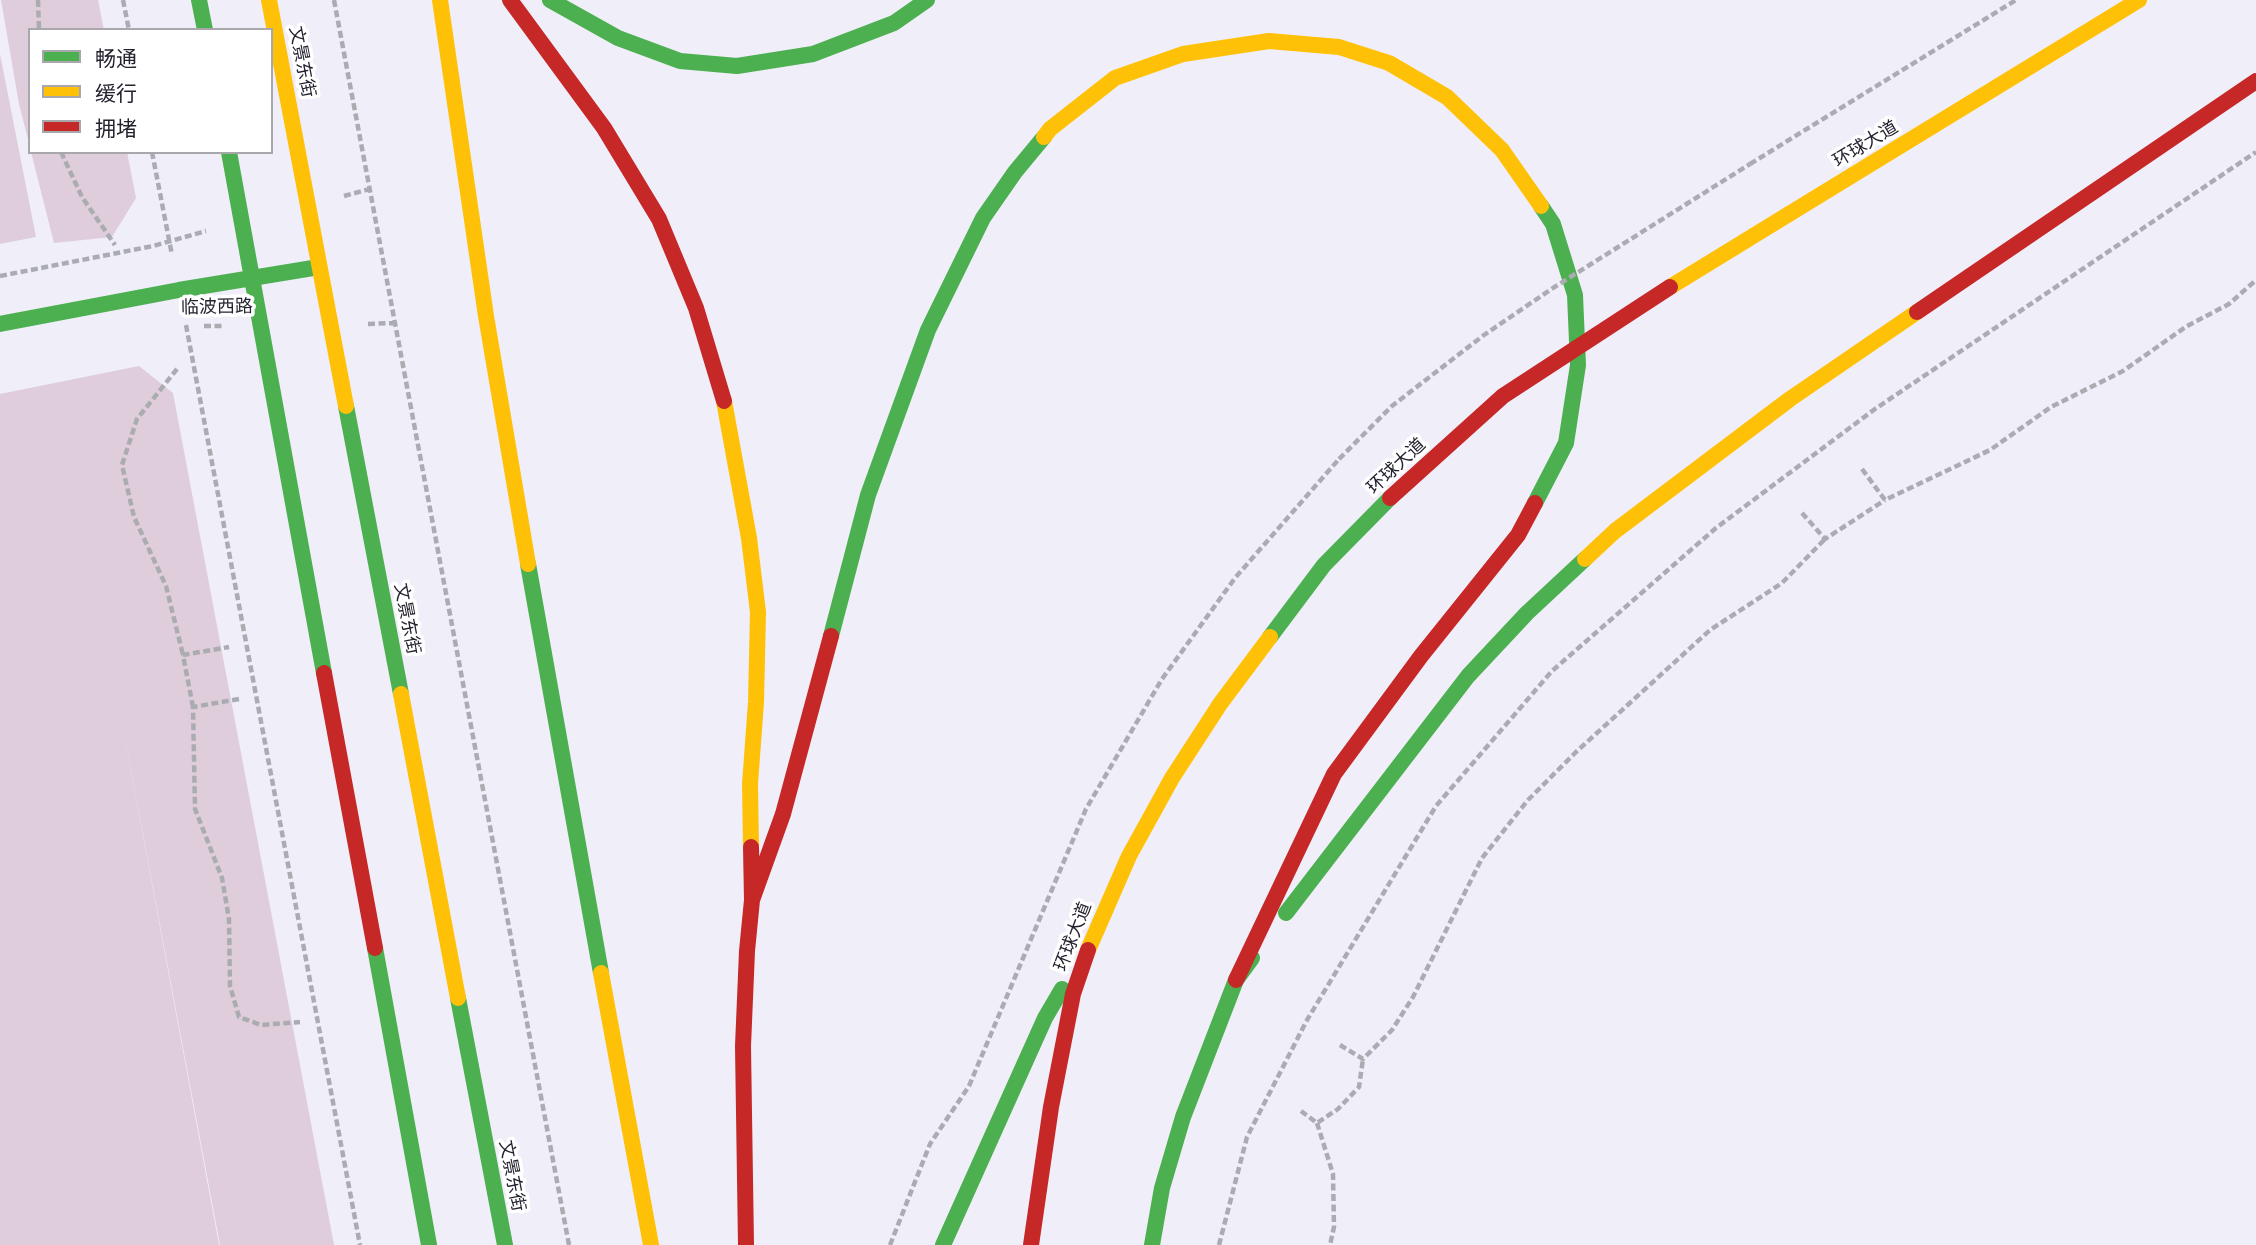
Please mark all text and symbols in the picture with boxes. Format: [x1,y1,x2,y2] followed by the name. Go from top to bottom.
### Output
[284,25,318,99] street label: 文景东街
[28,28,273,154] legend
[95,47,137,71] text: 畅通
[95,82,137,106] text: 缓行
[95,117,137,141] text: 拥堵
[1830,117,1902,173] street label: 环球大道
[181,297,253,319] street label: 临波西路
[1363,435,1431,499] street label: 环球大道
[389,582,423,656] street label: 文景东街
[1051,900,1097,974] street label: 环球大道
[494,1139,528,1213] street label: 文景东街

